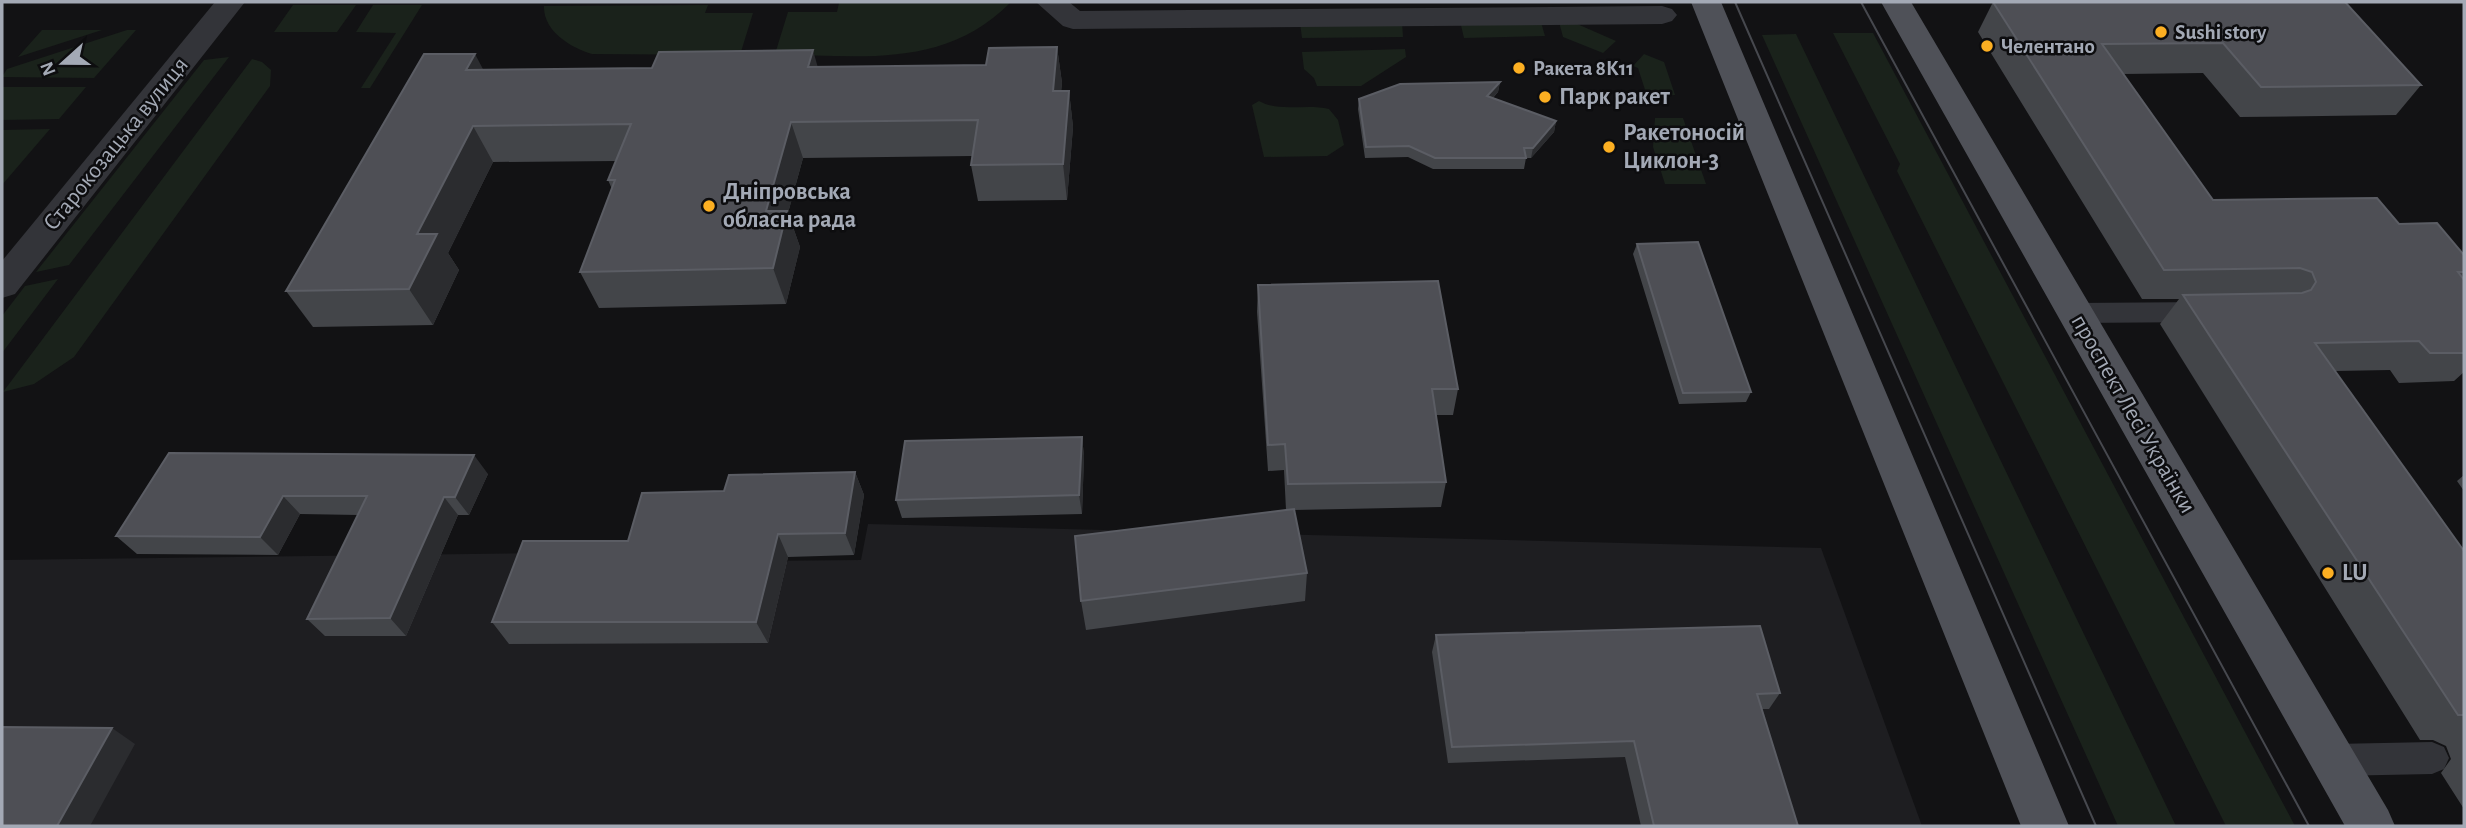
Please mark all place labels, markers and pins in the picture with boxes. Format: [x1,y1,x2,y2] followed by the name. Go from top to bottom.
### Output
[2175,22,2267,43] place label: Sushi story
[2153,24,2169,40] marker: Sushi story
[2001,36,2095,57] place label: Челентано
[1979,38,1995,54] marker: Челентано
[1533,58,1634,79] place label: Ракета 8К11
[1511,60,1527,76] marker: Ракета 8К11
[1559,85,1671,109] place label: Парк ракет
[1537,89,1553,105] marker: Парк ракет
[1623,121,1745,173] place label: Ракетоносій Циклон-3
[1601,139,1617,155] marker: Ракетоносій Циклон-3
[723,180,856,232] place label: Дніпровська обласна рада
[701,198,717,214] marker: Дніпровська обласна рада
[2342,561,2368,585] place label: LU
[2320,565,2336,581] marker: LU

